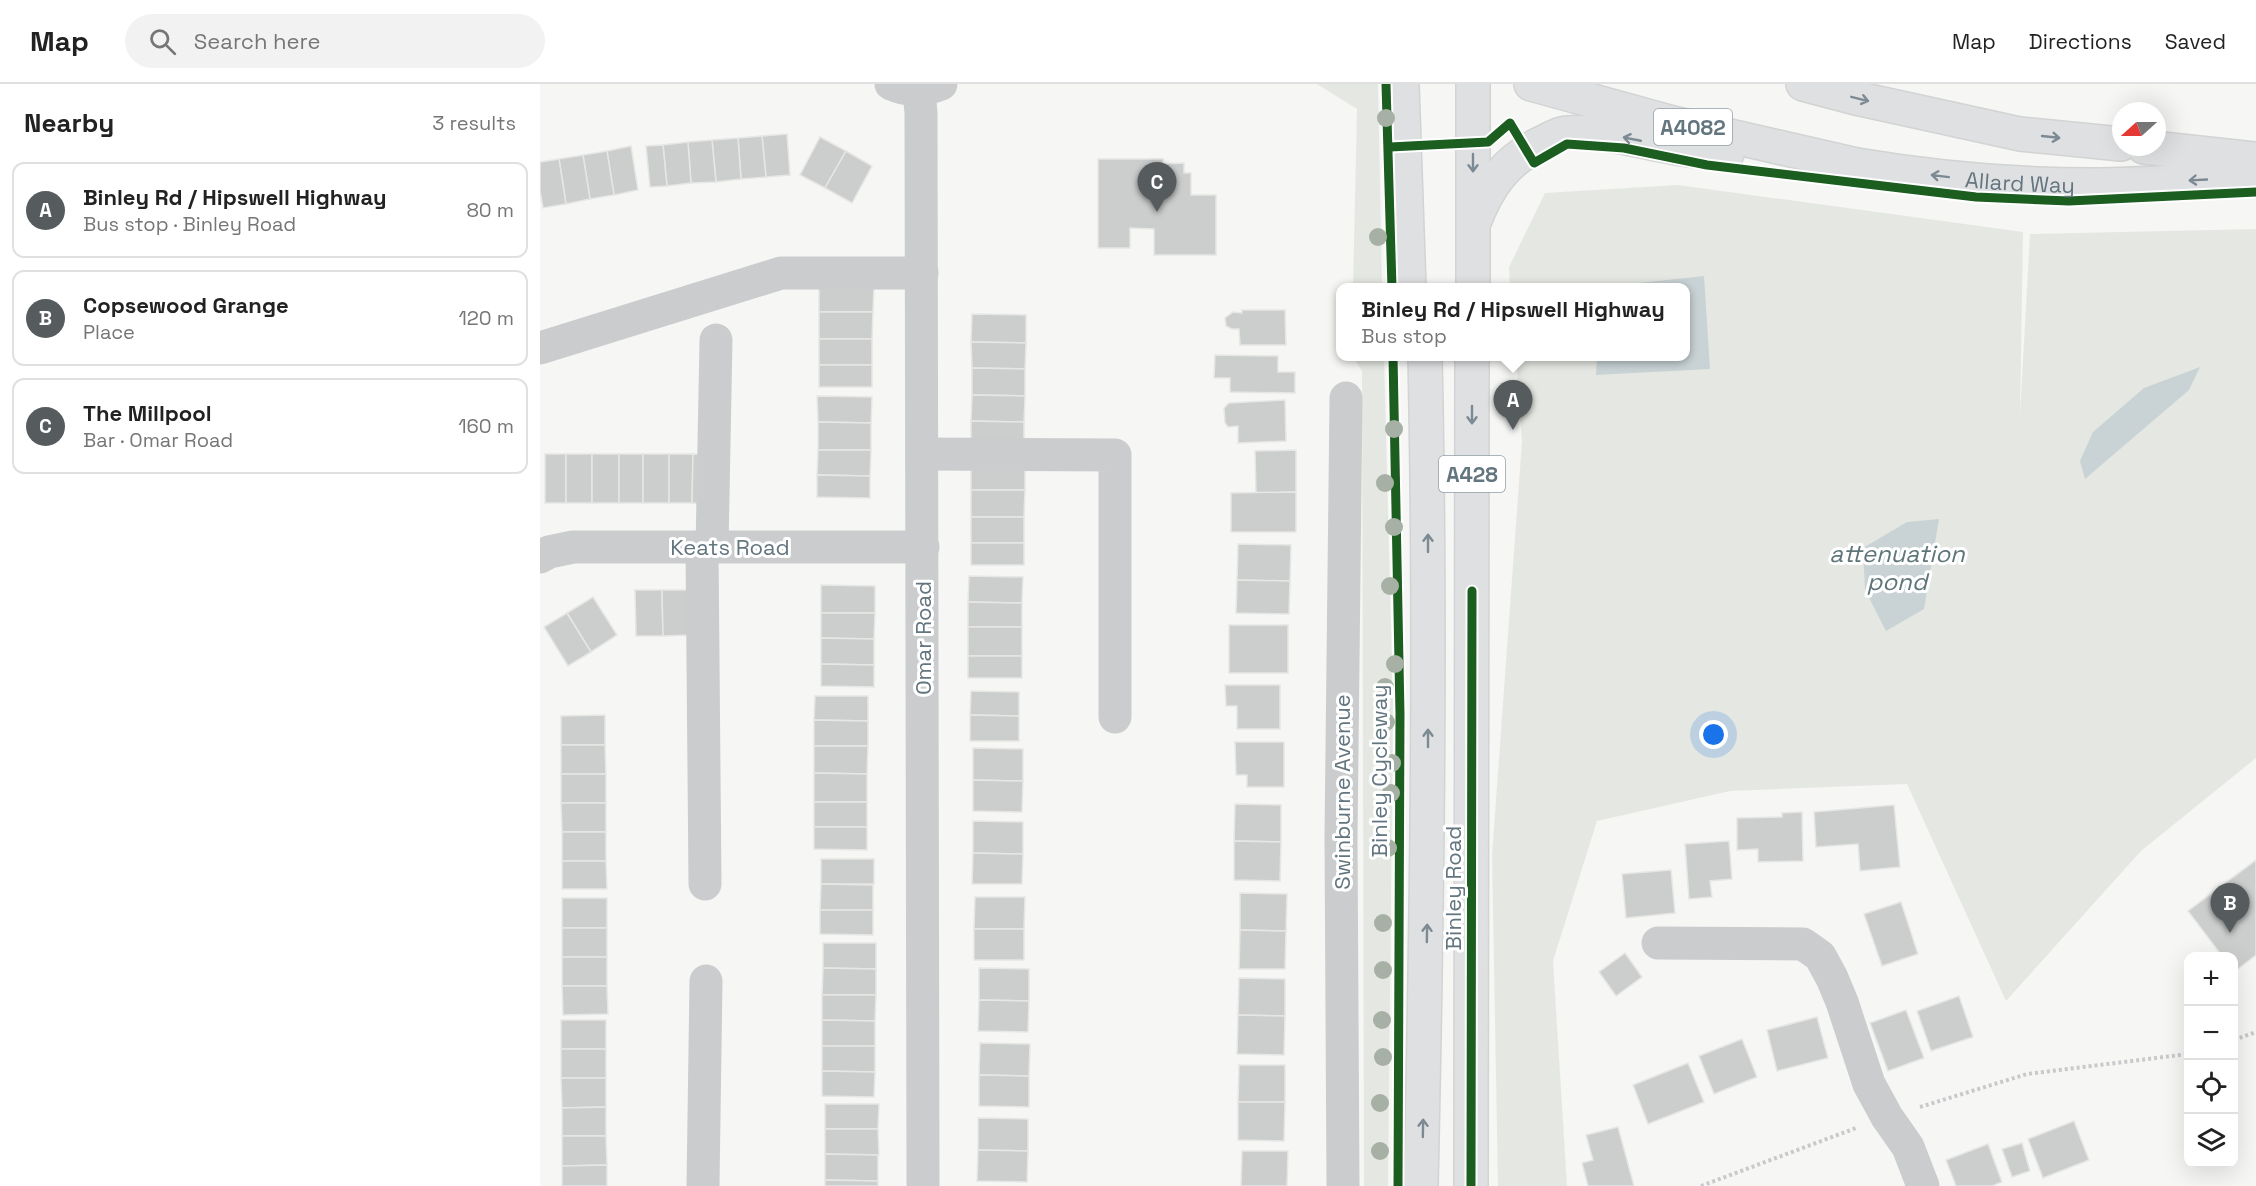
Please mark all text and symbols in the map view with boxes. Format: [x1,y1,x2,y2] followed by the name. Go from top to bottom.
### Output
[125,14,545,68] search box
[30,23,89,59] text: Map
[146,25,179,58] icon: search
[194,27,321,55] text: Search here
[1952,28,1996,55] text: Map
[2029,28,2132,55] text: Directions
[2165,28,2226,55] text: Saved
[1850,93,1869,105] one-way arrow
[2112,102,2166,156] north arrow
[24,106,114,140] text: Nearby
[1654,109,1732,145] road number: A4082
[432,110,516,136] text: 3 results
[2040,132,2060,143] one-way arrow
[1623,133,1642,144] one-way arrow
[1467,153,1479,173] one-way arrow
[1138,162,1176,212] pin: C
[1964,165,2075,199] street label: Allard Way
[1931,171,1950,182] one-way arrow
[2188,174,2208,185] one-way arrow
[83,183,386,211] text: Binley Rd / Hipswell Highway
[39,197,52,223] text: A
[466,197,514,223] text: 80 m
[83,211,296,237] text: Bus stop · Binley Road
[1336,283,1690,361] popup
[83,291,289,319] text: Copsewood Grange
[1361,295,1665,323] text: Binley Rd / Hipswell Highway
[39,305,52,331] text: B
[458,305,514,331] text: 120 m
[83,319,135,345] text: Place
[1361,323,1447,349] text: Bus stop
[1494,380,1532,430] pin: A
[83,399,212,427] text: The Millpool
[1466,404,1478,424] one-way arrow
[39,413,52,439] text: C
[458,413,514,439] text: 160 m
[83,427,233,453] text: Bar · Omar Road
[1439,456,1505,492] road number: A428
[670,533,790,561] street label: Keats Road
[1422,533,1433,553] one-way arrow
[1829,538,1966,597] water label: attenuation pond
[909,581,937,695] street label: Omar Road
[1365,684,1393,858] street label: Binley Cycleway
[1328,694,1356,890] street label: Swinburne Avenue
[1699,720,1728,749] your location
[1422,728,1434,748] one-way arrow
[1439,826,1467,950] street label: Binley Road
[2210,884,2250,933] pin: B
[1421,923,1432,943] one-way arrow
[2184,952,2238,1168] map controls
[2184,952,2238,1006] button: +
[2184,1006,2238,1060] button: −
[2184,1060,2238,1114] button: locate
[2184,1114,2238,1168] button: layers
[1417,1118,1428,1138] one-way arrow

